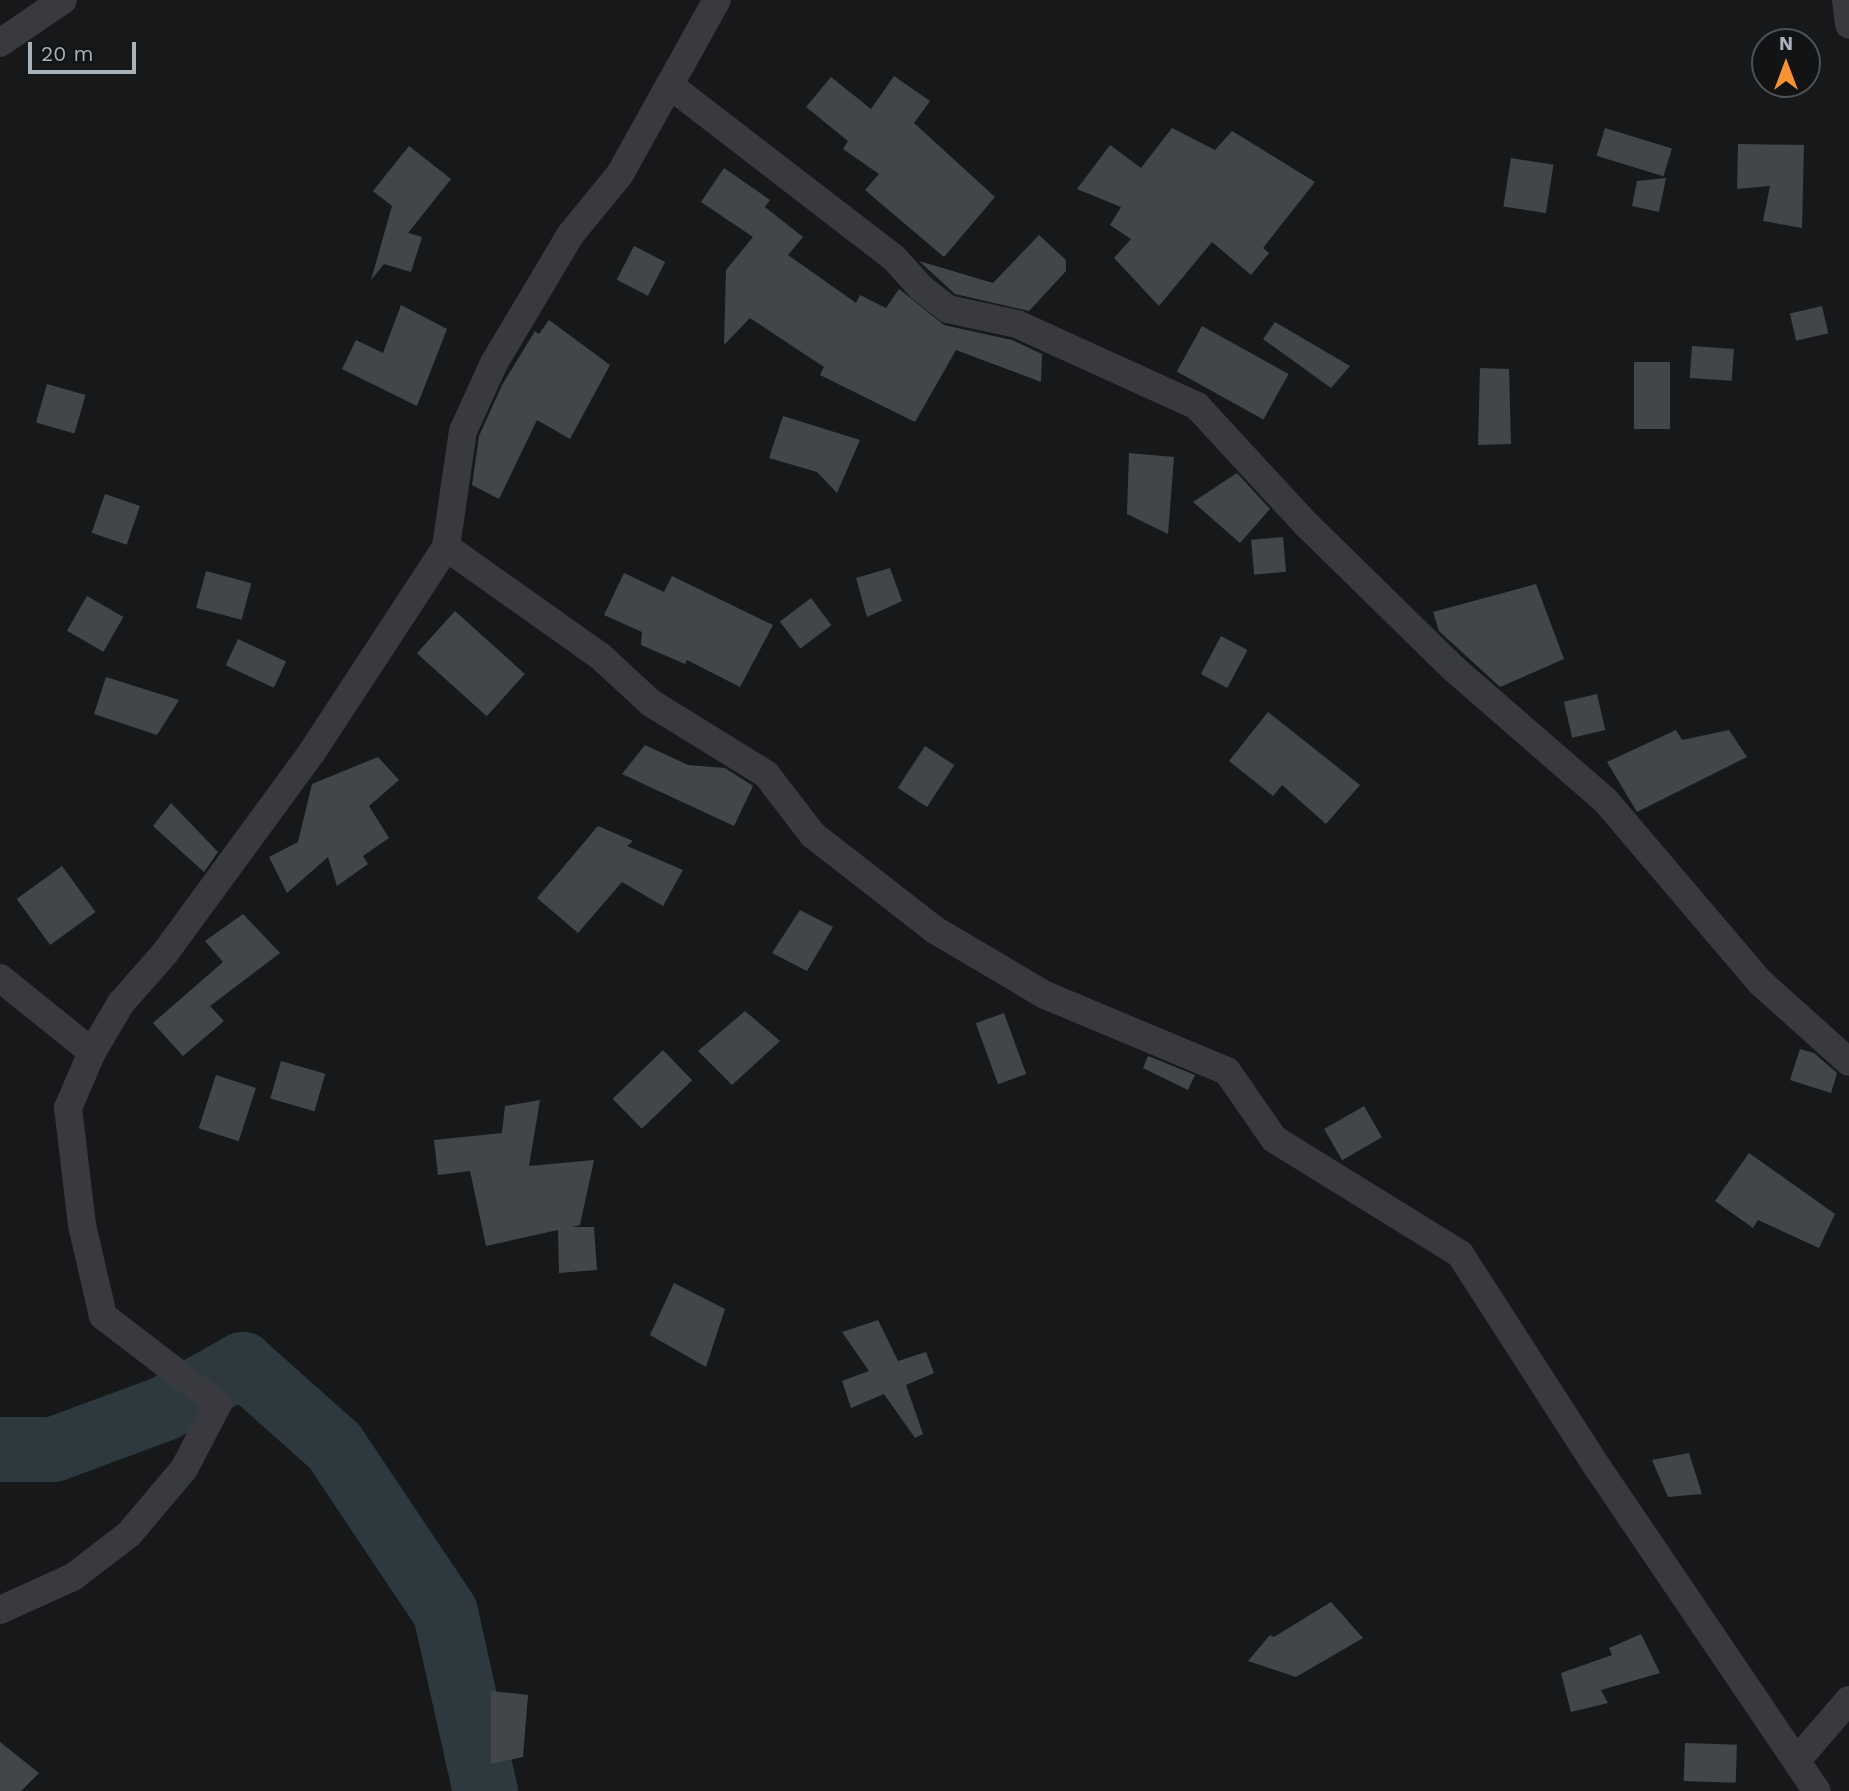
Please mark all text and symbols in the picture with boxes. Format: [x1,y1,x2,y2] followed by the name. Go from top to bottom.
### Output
[32,28,140,72] scale bar
[1751,28,1821,98] north arrow
[1779,32,1793,55] text: N
[41,41,93,66] text: 20 m

